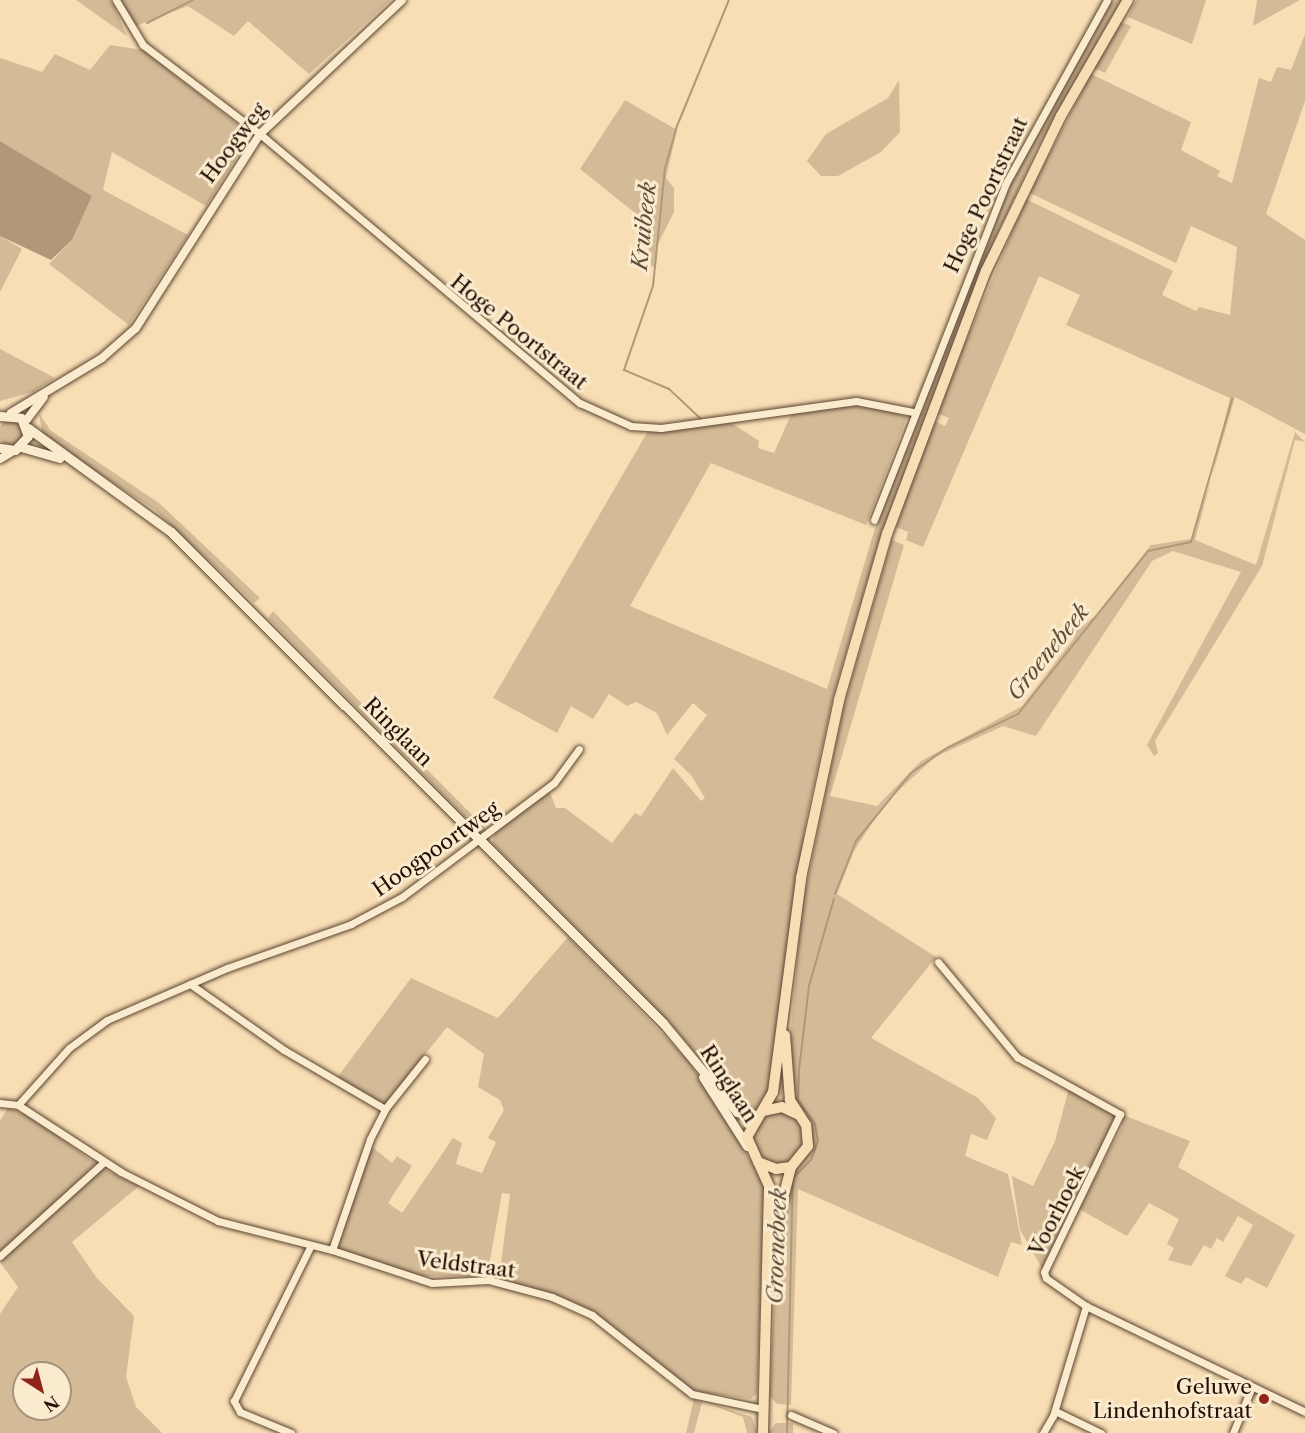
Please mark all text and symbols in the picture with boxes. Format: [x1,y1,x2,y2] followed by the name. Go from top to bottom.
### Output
[196,98,272,188] street label: Hoogweg
[939,113,1033,277] street label: Hoge Poortstraat
[626,181,662,271] water label: Kruibeek
[445,269,593,395] street label: Hoge Poortstraat
[1001,599,1095,705] water label: Groenebeek
[358,692,438,772] street label: Ringlaan
[368,796,504,902] street label: Hoogpoortweg
[695,1040,763,1128] street label: Ringlaan
[1024,1162,1090,1260] street label: Voorhoek
[762,1188,792,1304] water label: Groenebeek
[415,1246,517,1284] street label: Veldstraat
[12,1361,72,1421] north arrow
[1093,1374,1252,1424] place label: Geluwe Lindenhofstraat
[40,1392,63,1416] text: N
[1257,1392,1271,1406] marker: Geluwe Lindenhofstraat

